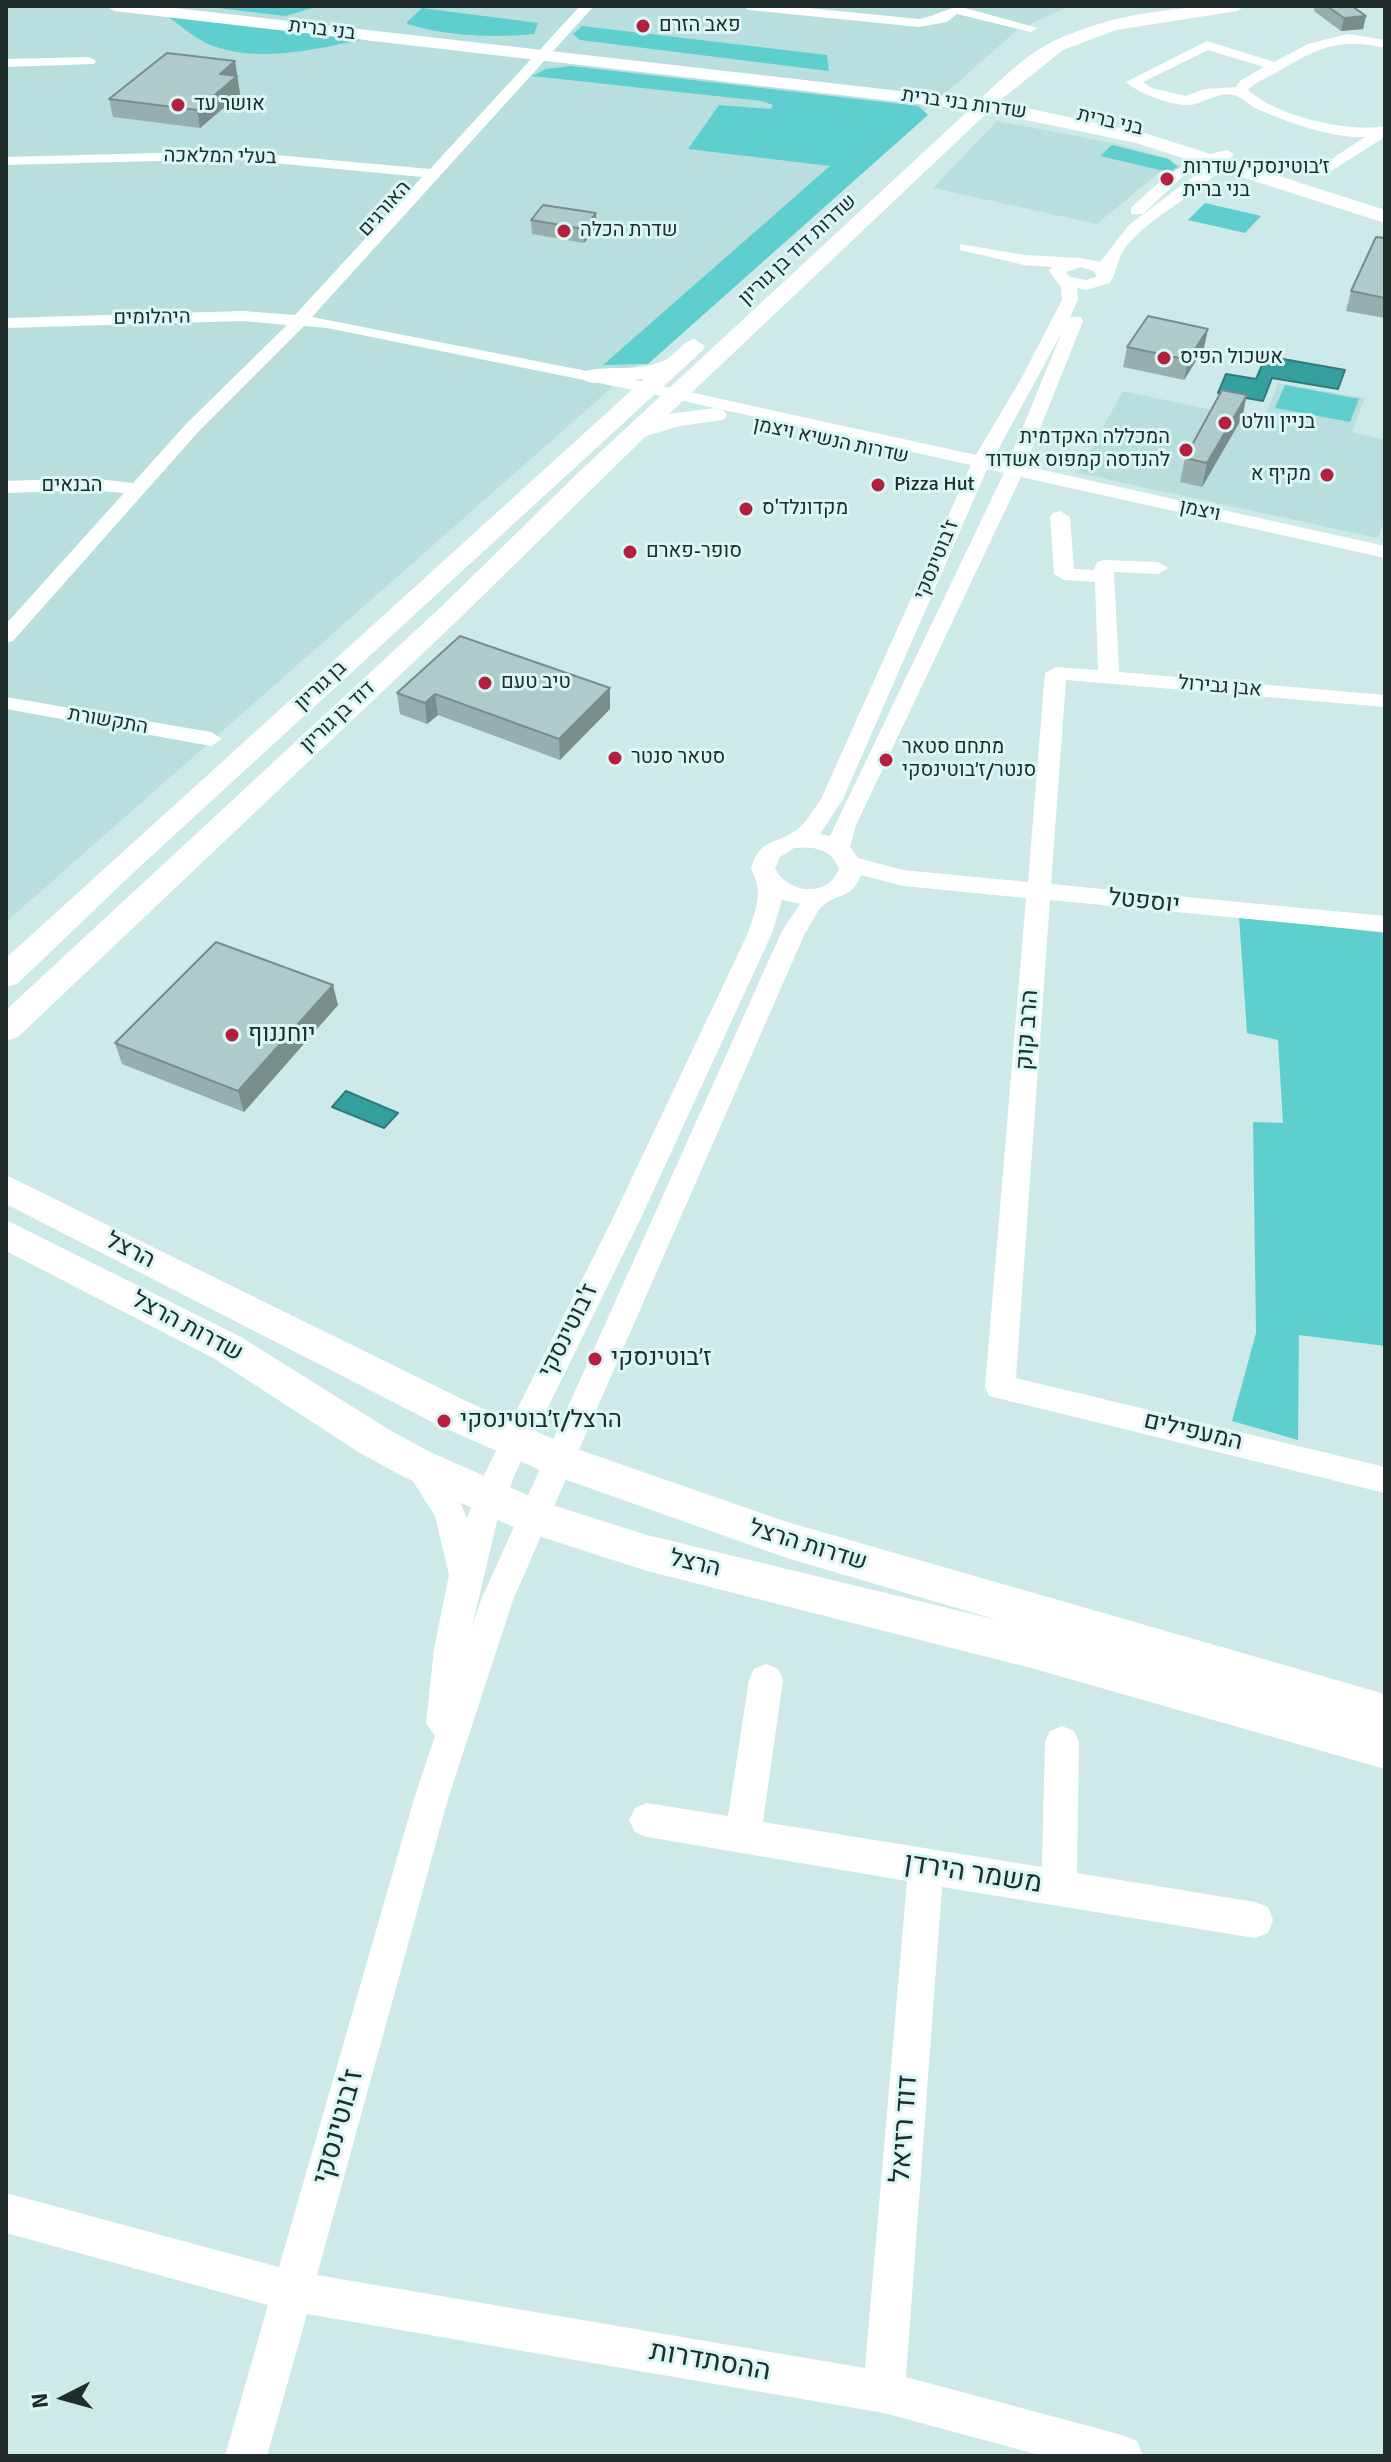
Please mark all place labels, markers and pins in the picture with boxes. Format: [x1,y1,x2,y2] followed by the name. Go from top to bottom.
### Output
[659,14,741,38] place label: פאב הזרם
[634,17,652,35] marker: פאב הזרם
[194,93,265,117] place label: אושר עד
[169,96,187,114] marker: אושר עד
[1183,156,1330,203] place label: ז׳בוטינסקי/שדרות בני ברית
[1158,170,1176,188] marker: ז׳בוטינסקי/שדרות בני ברית
[580,219,678,243] place label: שדרת הכלה
[555,222,573,240] marker: שדרת הכלה
[1180,346,1283,370] place label: אשכול הפיס
[1155,349,1173,367] marker: אשכול הפיס
[1241,411,1315,435] place label: בניין וולט
[1216,414,1234,432] marker: בניין וולט
[985,426,1170,473] place label: המכללה האקדמית להנדסה קמפוס אשדוד
[1177,441,1195,459] marker: המכללה האקדמית להנדסה קמפוס אשדוד
[1251,463,1311,487] place label: מקיף א
[1318,466,1336,484] marker: מקיף א
[894,473,975,497] place label: Pizza Hut
[869,476,887,494] marker: Pizza Hut
[762,497,848,521] place label: מקדונלד'ס
[737,500,755,518] marker: מקדונלד'ס
[646,540,742,564] place label: סופר-פארם
[621,543,639,561] marker: סופר-פארם
[501,671,571,695] place label: טיב טעם
[476,674,494,692] marker: טיב טעם
[902,736,1036,783] place label: מתחם סטאר סנטר/ז׳בוטינסקי
[631,746,725,770] place label: סטאר סנטר
[606,749,624,767] marker: סטאר סנטר
[877,751,895,769] marker: מתחם סטאר סנטר/ז׳בוטינסקי
[248,1021,316,1049] place label: יוחננוף
[223,1026,241,1044] marker: יוחננוף
[611,1345,711,1373] place label: ז׳בוטינסקי
[586,1350,604,1368] marker: ז׳בוטינסקי
[460,1407,622,1435] place label: הרצל/ז׳בוטינסקי
[435,1412,453,1430] marker: הרצל/ז׳בוטינסקי

